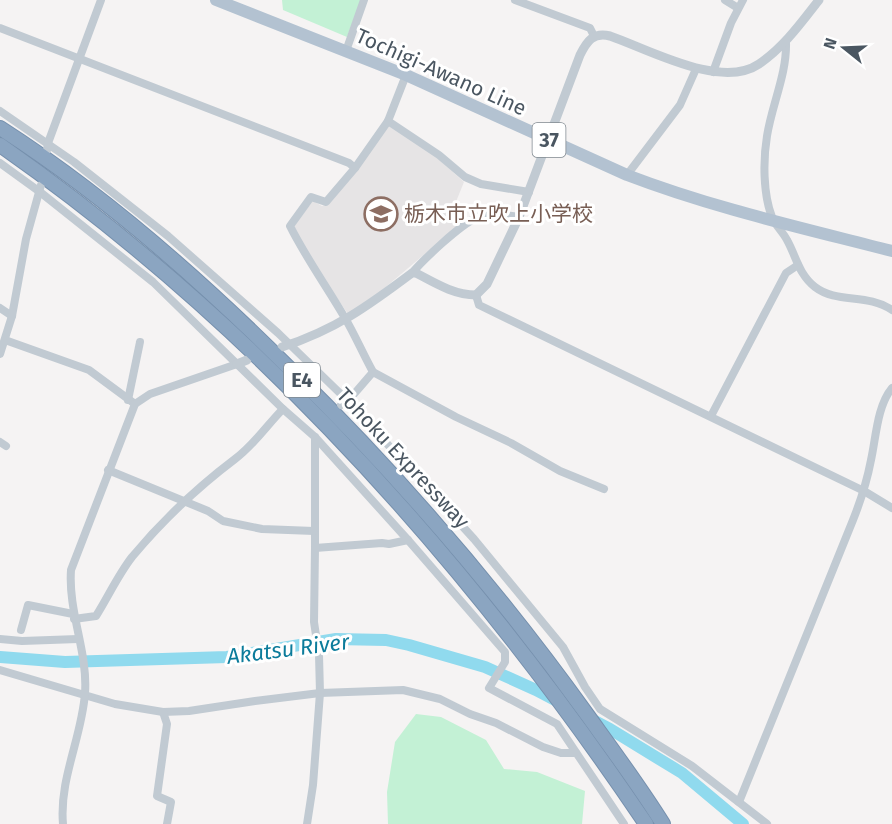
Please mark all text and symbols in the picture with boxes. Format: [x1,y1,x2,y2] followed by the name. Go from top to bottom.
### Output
[814,18,874,78] north arrow
[352,23,530,121] street label: Tochigi-Awano Line
[820,36,841,51] text: N
[532,123,566,157] road number: 37
[363,196,399,232] school or university icon: 栃木市立吹上小学校
[404,201,593,227] place label: 栃木市立吹上小学校
[284,363,320,397] road number: E4
[331,382,475,534] street label: Tohoku Expressway
[224,628,351,670] water label: Akatsu River

